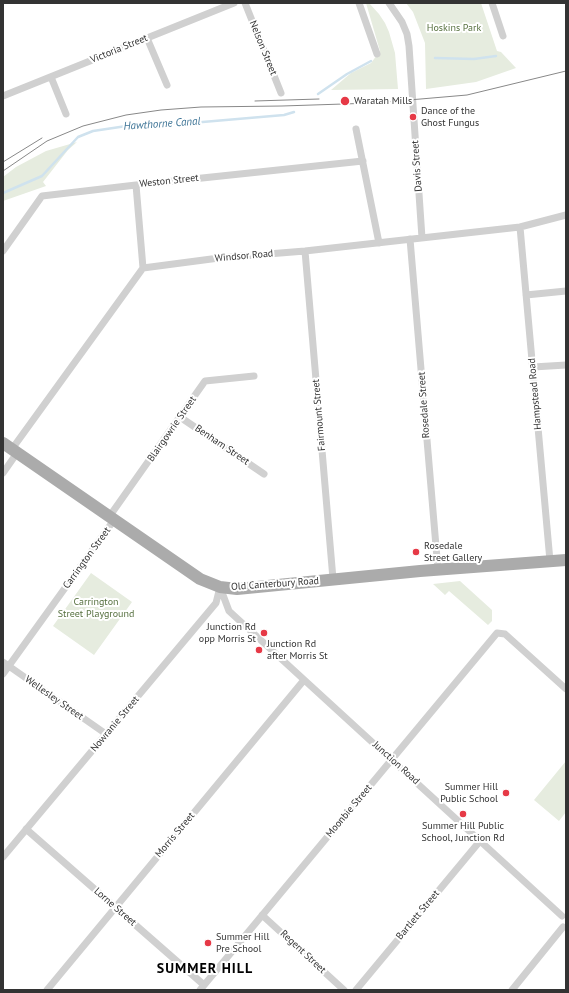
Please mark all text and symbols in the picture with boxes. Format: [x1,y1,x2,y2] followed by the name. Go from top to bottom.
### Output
[247,19,279,77] street label: Nelson Street
[427,22,481,34] park label: Hoskins Park
[89,32,149,66] street label: Victoria Street
[339,95,351,107] marker: Waratah Mills
[354,95,412,107] place label: Waratah Mills
[421,105,479,128] place label: Dance of the Ghost Fungus
[408,112,418,122] marker: Dance of the Ghost Fungus
[123,115,201,133] water label: Hawthorne Canal
[409,140,425,192] street label: Davis Street
[139,172,199,190] street label: Weston Street
[214,247,274,265] street label: Windsor Road
[526,358,544,430] street label: Hampstead Road
[416,371,432,439] street label: Rosedale Street
[310,379,328,451] street label: Fairmount Street
[145,394,199,464] street label: Blairgowrie Street
[192,422,252,468] street label: Benham Street
[61,525,113,591] street label: Carrington Street
[424,540,482,564] place label: Rosedale Street Gallery
[411,547,421,557] marker: Rosedale Street Gallery
[231,575,319,593] street label: Old Canterbury Road
[58,596,134,620] park label: Carrington Street Playground
[199,621,256,644] place label: Junction Rd opp Morris St
[259,628,269,638] marker: Junction Rd opp Morris St
[267,638,328,662] place label: Junction Rd after Morris St
[254,645,264,655] marker: Junction Rd after Morris St
[22,673,86,723] street label: Wellesley Street
[88,694,142,754] street label: Nowranie Street
[370,739,422,787] street label: Junction Road
[440,781,498,804] place label: Summer Hill Public School
[323,782,375,840] street label: Moonbie Street
[501,788,511,798] marker: Summer Hill Public School
[458,809,468,819] marker: Summer Hill Public School, Junction Rd
[153,810,197,860] street label: Morris Street
[421,820,505,844] place label: Summer Hill Public School, Junction Rd
[91,885,139,929] street label: Lorne Street
[394,888,442,942] street label: Bartlett Street
[278,928,328,976] street label: Regent Street
[216,931,269,954] place label: Summer Hill Pre School
[203,938,213,948] marker: Summer Hill Pre School
[157,961,253,977] district label: SUMMER HILL

